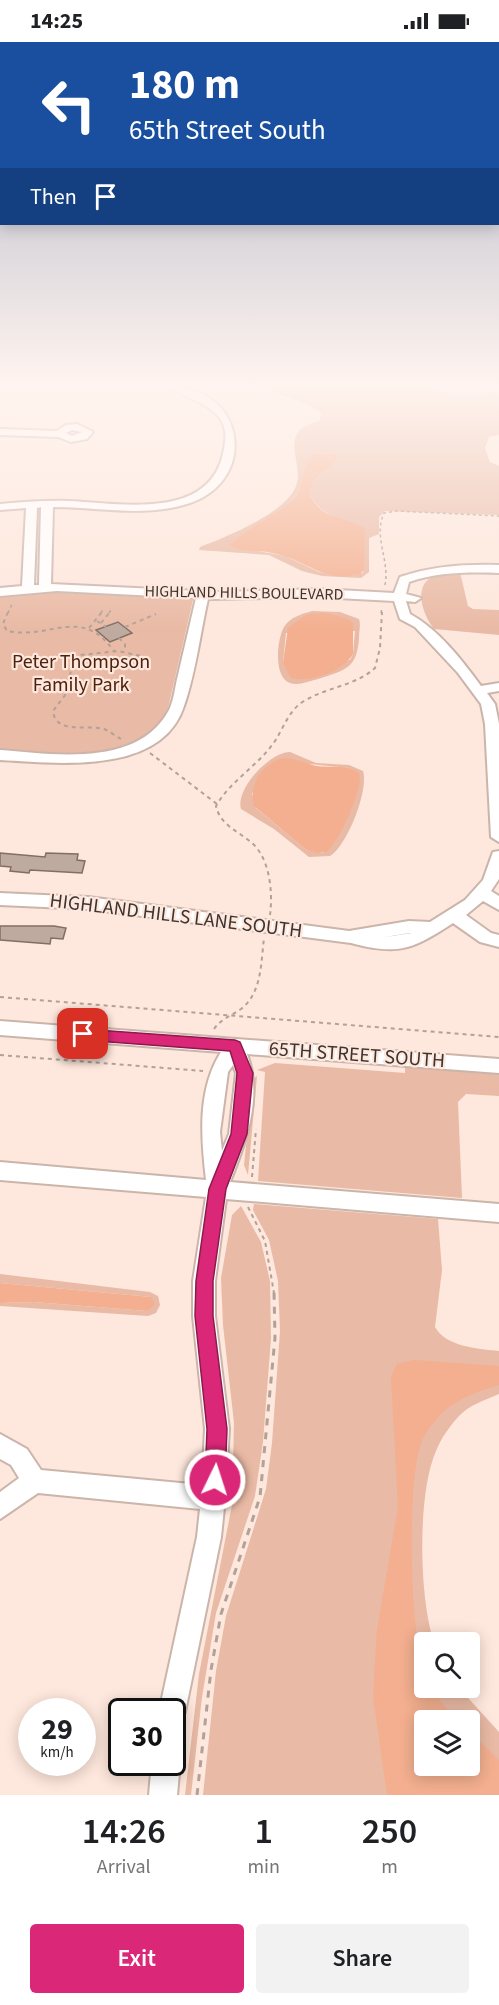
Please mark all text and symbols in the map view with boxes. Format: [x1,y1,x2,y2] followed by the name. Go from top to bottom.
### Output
[30,5,83,37] text: 14:25
[129,55,240,115] text: 180 m
[30,66,108,144] icon: left
[129,111,326,150] text: 65th Street South
[89,180,122,213] icon: arrive
[30,181,77,213] text: Then
[145,580,344,606] street label: HIGHLAND HILLS BOULEVARD
[12,648,150,699] park label: Peter Thompson Family Park
[48,887,304,945] street label: HIGHLAND HILLS LANE SOUTH
[57,1008,108,1059] pin
[66,1017,99,1050] icon: arrive
[268,1035,446,1075] street label: 65TH STREET SOUTH
[183,1448,247,1512] position arrow
[414,1632,480,1776] map controls
[414,1632,480,1698] button: search
[108,1698,186,1776] speed limit sign: 30
[41,1708,73,1751] text: 29
[414,1710,480,1776] button: layers
[40,1742,74,1763] text: km/h
[82,1806,166,1857] text: 14:26
[254,1806,273,1857] text: 1
[362,1806,417,1857] text: 250
[97,1853,151,1881] text: Arrival
[247,1853,280,1881] text: min
[381,1853,398,1881] text: m
[30,1924,244,1993] button: Exit
[256,1924,469,1993] button: Share

